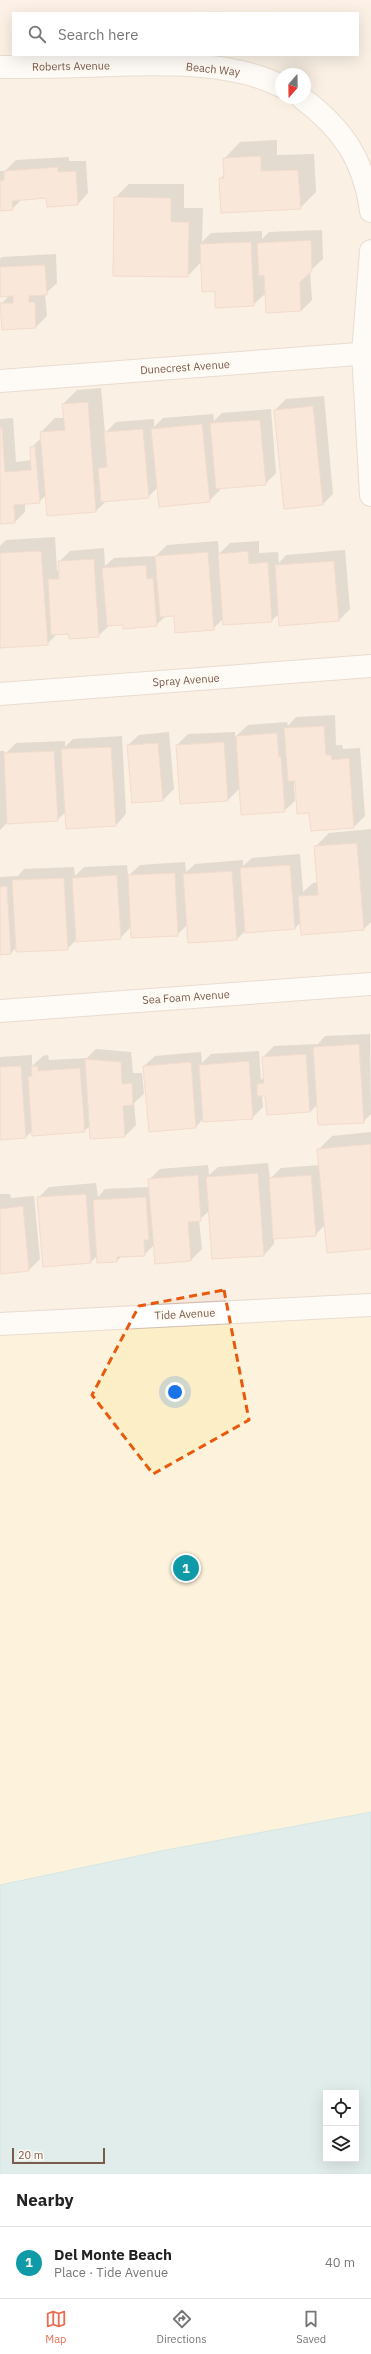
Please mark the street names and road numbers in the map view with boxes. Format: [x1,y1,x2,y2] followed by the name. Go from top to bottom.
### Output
[32,58,110,74] street label: Roberts Avenue
[185,59,241,79] street label: Beach Way
[140,357,230,377] street label: Dunecrest Avenue
[152,671,220,689] street label: Spray Avenue
[142,987,230,1007] street label: Sea Foam Avenue
[154,1305,216,1323] street label: Tide Avenue

